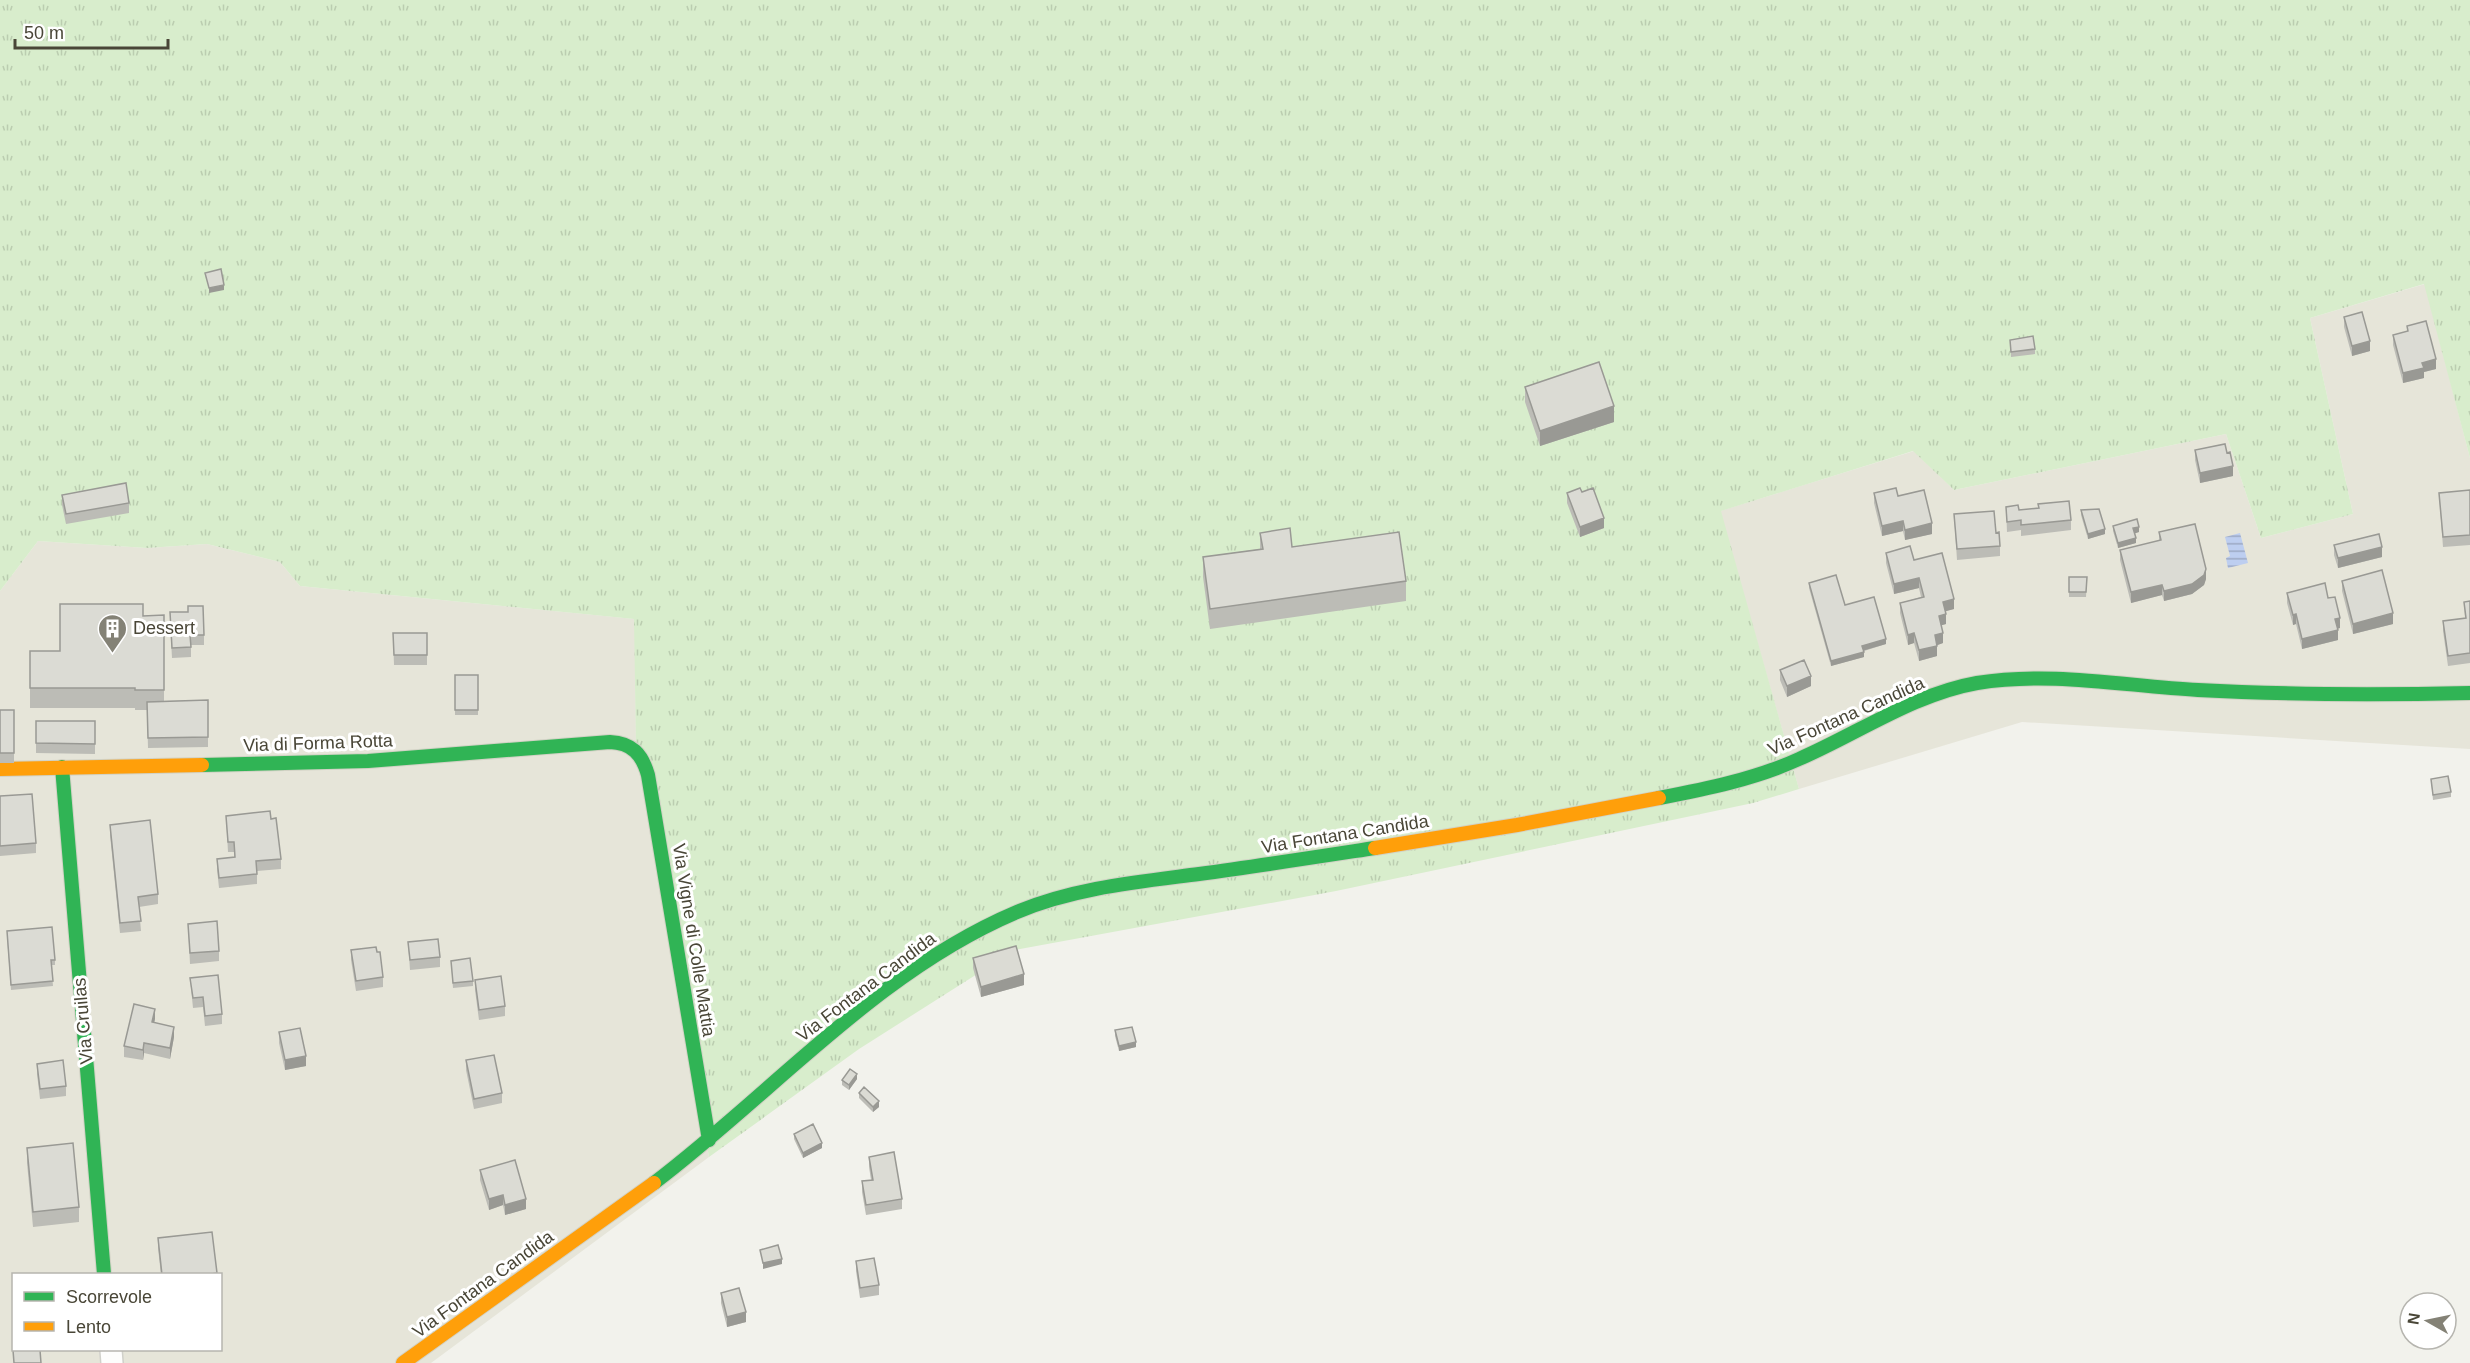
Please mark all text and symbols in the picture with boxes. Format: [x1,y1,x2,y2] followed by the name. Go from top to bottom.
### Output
[15,12,168,50] scale bar
[24,23,64,43] text: 50 m
[96,612,128,654] building icon: Dessert
[133,618,195,638] place label: Dessert
[1765,672,1928,759] street label: Via Fontana Candida
[243,730,394,756] street label: Via di Forma Rotta
[1260,811,1431,857] street label: Via Fontana Candida
[669,842,719,1039] street label: Via Vigne di Colle Mattia
[793,928,940,1046] street label: Via Fontana Candida
[69,977,97,1065] street label: Via Cruilas
[409,1226,558,1342] street label: Via Fontana Candida
[12,1273,222,1351] legend
[66,1287,152,1307] text: Scorrevole
[2398,1291,2458,1351] north arrow
[2404,1312,2423,1326] text: N
[66,1317,111,1337] text: Lento

